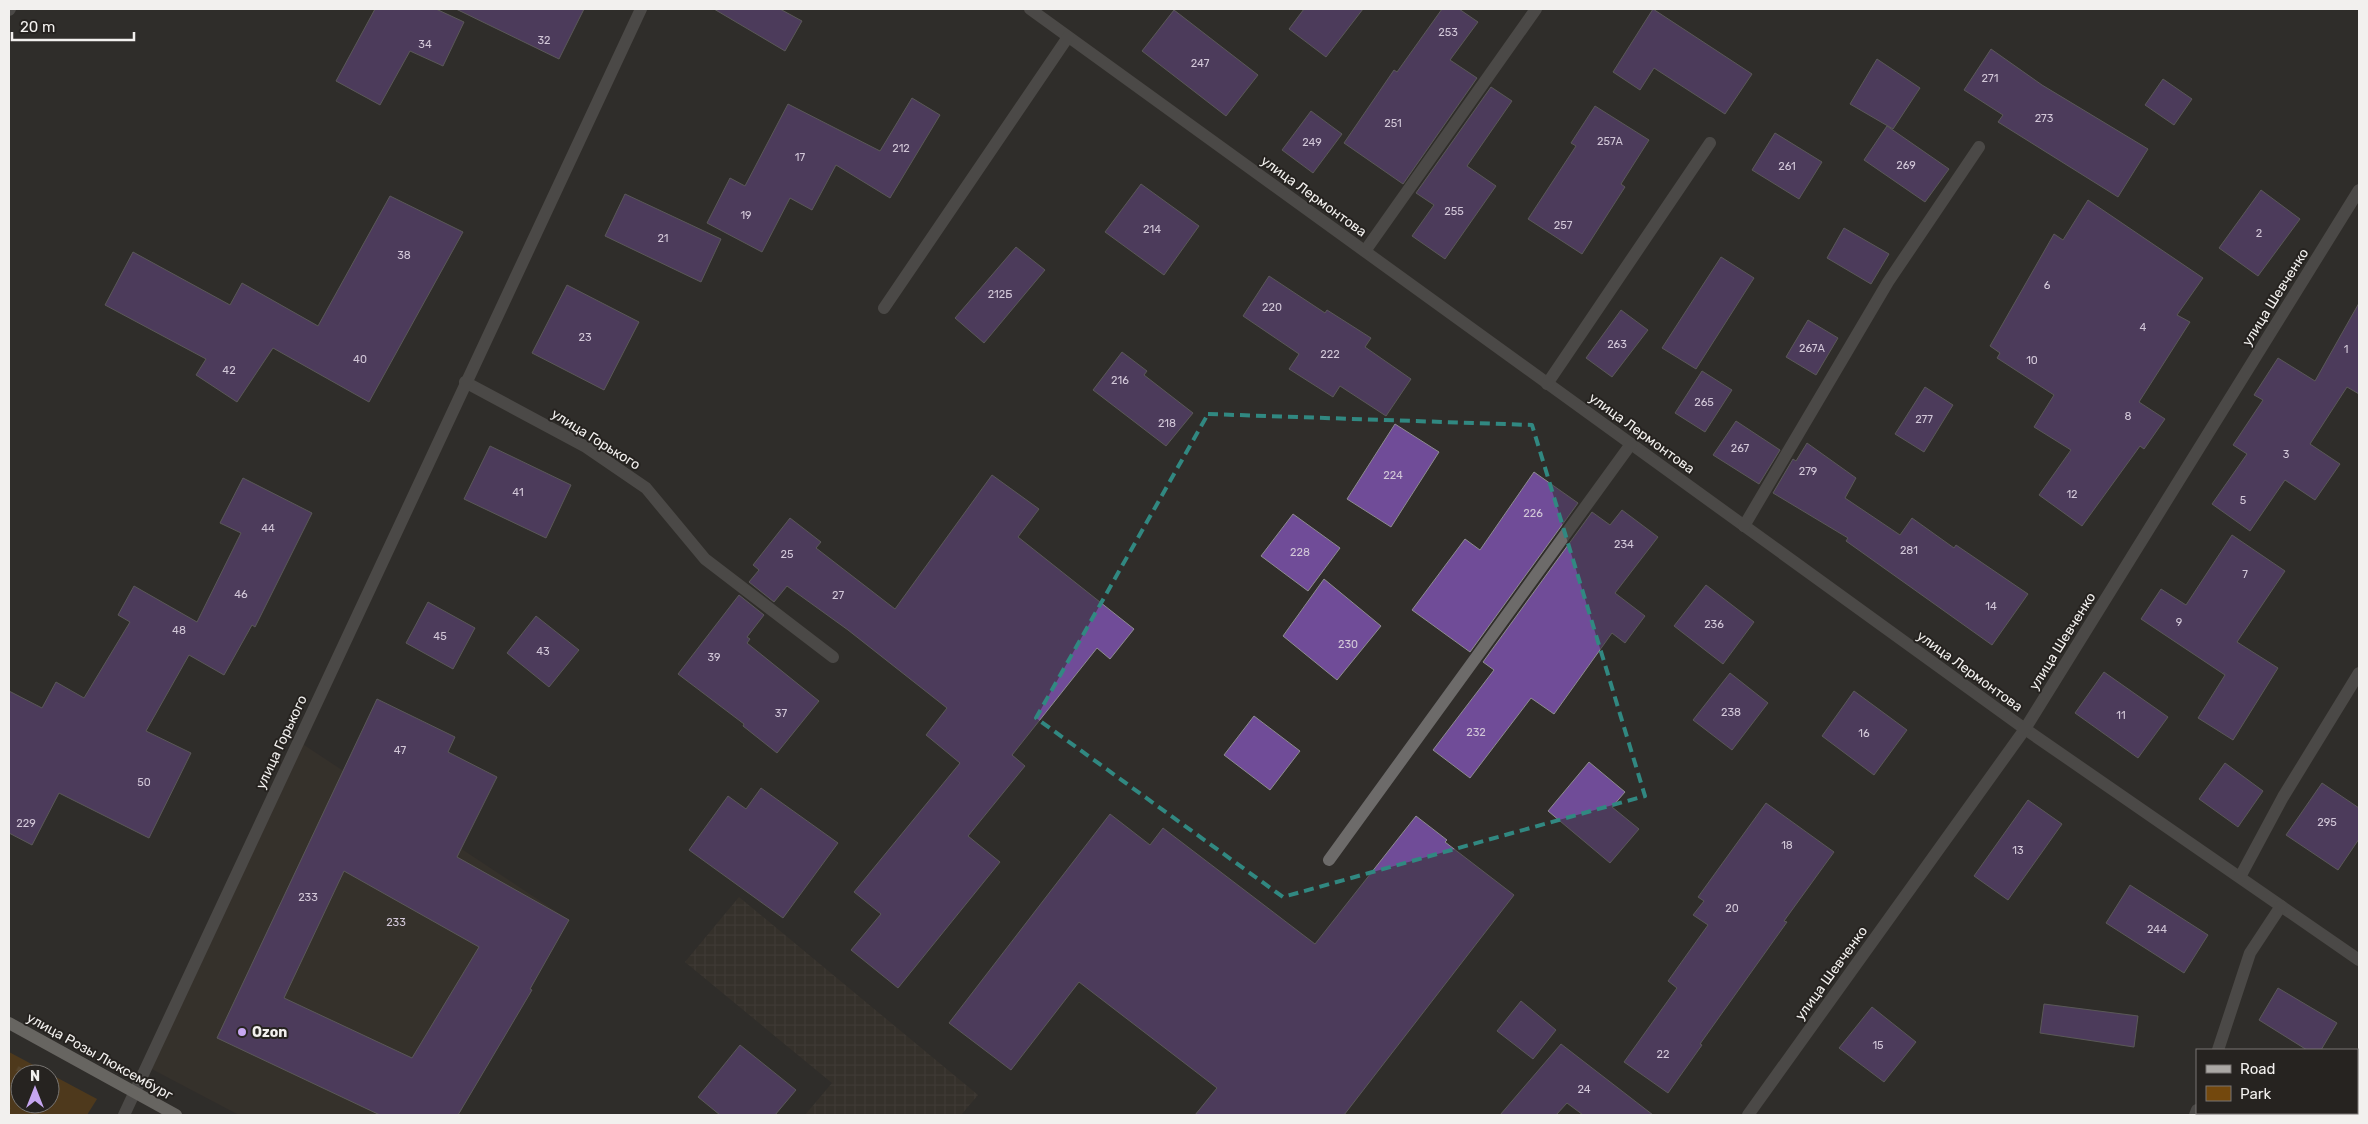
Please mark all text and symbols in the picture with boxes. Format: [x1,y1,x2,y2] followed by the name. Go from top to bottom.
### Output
[12,10,135,42] scale bar
[20,18,55,36] text: 20 m
[1438,26,1458,39] house number: 253
[537,34,551,47] house number: 32
[418,38,432,51] house number: 34
[1191,57,1210,70] house number: 247
[1982,72,1998,85] house number: 271
[2035,112,2054,125] house number: 273
[1384,117,1402,130] house number: 251
[1597,135,1624,148] house number: 257А
[1302,136,1322,149] house number: 249
[892,142,910,155] house number: 212
[795,151,806,164] house number: 17
[1257,152,1370,241] street label: улица Лермонтова
[1896,159,1916,172] house number: 269
[1778,160,1796,173] house number: 261
[1444,205,1464,218] house number: 255
[740,209,752,222] house number: 19
[1554,219,1573,232] house number: 257
[1143,223,1161,236] house number: 214
[2256,227,2262,240] house number: 2
[657,232,669,245] house number: 21
[2239,245,2312,349] street label: улица Шевченко
[397,249,411,262] house number: 38
[2044,279,2051,292] house number: 6
[988,288,1012,301] house number: 212Б
[1262,301,1282,314] house number: 220
[2140,321,2147,334] house number: 4
[578,331,592,344] house number: 23
[1607,338,1627,351] house number: 263
[1799,342,1826,355] house number: 267А
[2344,343,2348,356] house number: 1
[1320,348,1340,361] house number: 222
[353,353,367,366] house number: 40
[2026,354,2038,367] house number: 10
[222,364,236,377] house number: 42
[1111,374,1129,387] house number: 216
[1585,389,1698,478] street label: улица Лермонтова
[1694,396,1714,409] house number: 265
[548,405,643,474] street label: улица Горького
[2125,410,2132,423] house number: 8
[1915,413,1933,426] house number: 277
[1158,417,1176,430] house number: 218
[1731,442,1750,455] house number: 267
[2283,448,2290,461] house number: 3
[1799,465,1817,478] house number: 279
[1383,469,1403,482] house number: 224
[512,486,524,499] house number: 41
[2066,488,2078,501] house number: 12
[2240,494,2247,507] house number: 5
[1523,507,1543,520] house number: 226
[261,522,275,535] house number: 44
[1614,538,1634,551] house number: 234
[1900,544,1918,557] house number: 281
[1290,546,1310,559] house number: 228
[781,548,794,561] house number: 25
[2242,568,2248,581] house number: 7
[234,588,248,601] house number: 46
[832,589,844,602] house number: 27
[2026,589,2099,693] street label: улица Шевченко
[1985,600,1997,613] house number: 14
[2176,616,2182,629] house number: 9
[1704,618,1724,631] house number: 236
[172,624,186,637] house number: 48
[1913,627,2026,716] street label: улица Лермонтова
[433,630,447,643] house number: 45
[1338,638,1358,651] house number: 230
[536,645,550,658] house number: 43
[707,651,721,664] house number: 39
[252,692,311,792] street label: улица Горького
[1721,706,1741,719] house number: 238
[775,707,787,720] house number: 37
[2116,709,2126,722] house number: 11
[1466,726,1486,739] house number: 232
[1858,727,1870,740] house number: 16
[394,744,406,757] house number: 47
[137,776,151,789] house number: 50
[2317,816,2337,829] house number: 295
[16,817,36,830] house number: 229
[1781,839,1793,852] house number: 18
[2012,844,2024,857] house number: 13
[298,891,318,904] house number: 233
[1725,902,1739,915] house number: 20
[386,916,406,929] house number: 233
[1792,923,1871,1024] street label: улица Шевченко
[2147,923,2167,936] house number: 244
[24,1009,176,1104] street label: улица Розы Люксембург
[252,1024,287,1041] place label: Ozon
[236,1026,248,1038] marker: Ozon
[1872,1039,1884,1052] house number: 15
[1657,1048,1669,1061] house number: 22
[2196,1049,2358,1114] legend
[2240,1060,2276,1078] text: Road
[10,1064,60,1114] north arrow
[30,1068,40,1085] text: N
[1577,1083,1591,1096] house number: 24
[2240,1085,2271,1103] text: Park

